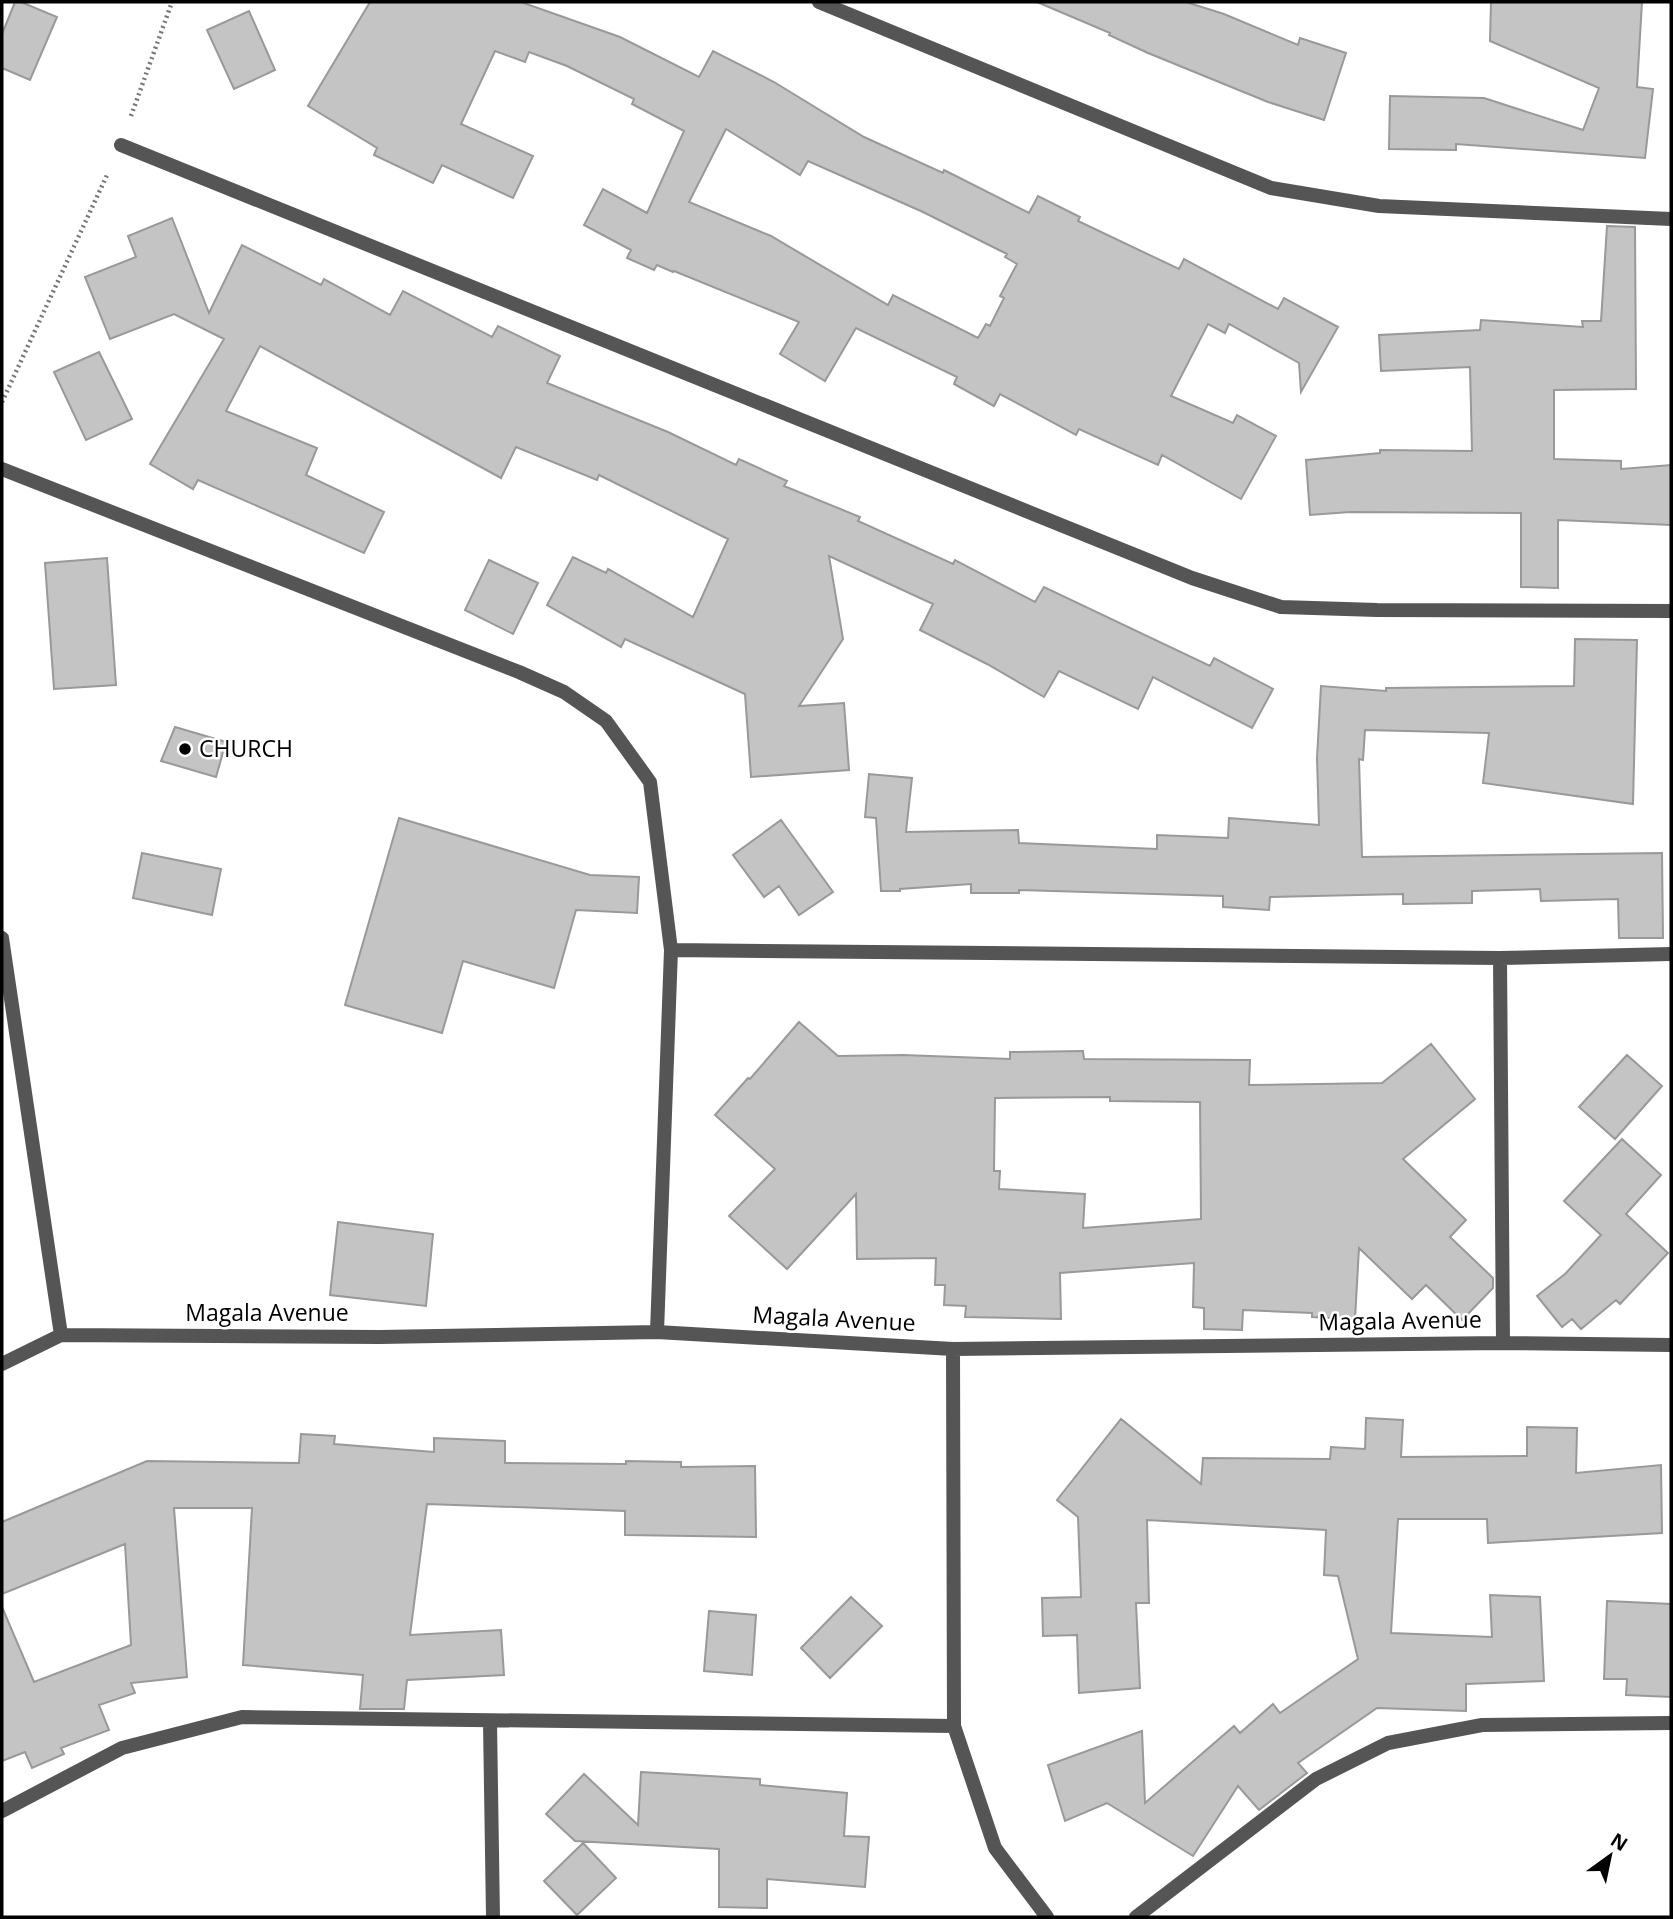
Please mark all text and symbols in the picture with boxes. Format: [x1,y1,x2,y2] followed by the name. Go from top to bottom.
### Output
[199,732,293,764] place label: CHURCH
[177,741,193,757] marker: CHURCH
[185,1296,349,1328] street label: Magala Avenue
[752,1298,916,1338] street label: Magala Avenue
[1318,1303,1482,1337] street label: Magala Avenue
[1575,1821,1645,1891] north arrow
[1606,1827,1633,1857] text: N

